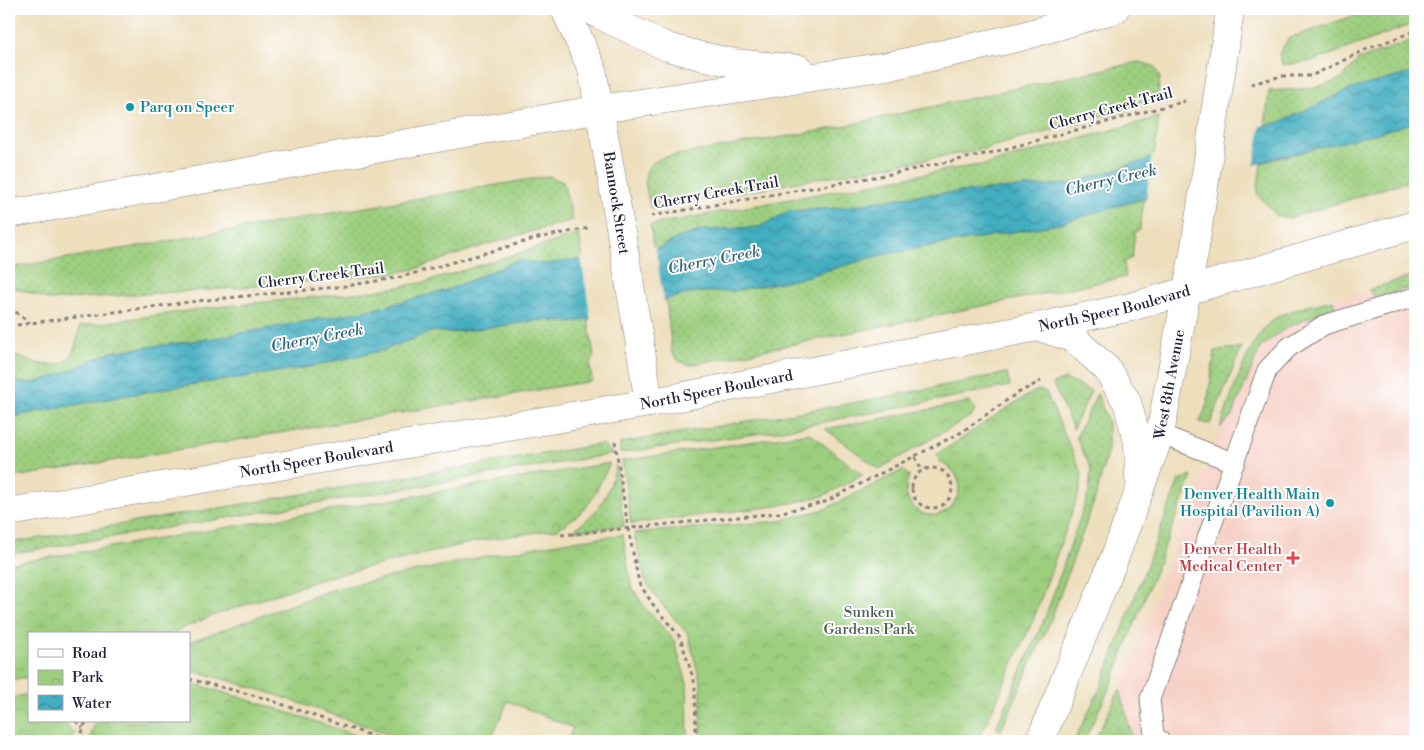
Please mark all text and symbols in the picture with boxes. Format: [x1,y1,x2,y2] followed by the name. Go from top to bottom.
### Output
[1047,83,1175,135] street label: Cherry Creek Trail
[140,98,235,117] place label: Parq on Speer
[124,101,136,113] marker: Parq on Speer
[598,149,634,256] street label: Bannock Street
[1063,160,1159,200] water label: Cherry Creek
[652,173,781,213] street label: Cherry Creek Trail
[666,241,762,279] water label: Cherry Creek
[257,259,386,293] street label: Cherry Creek Trail
[1037,281,1193,336] street label: North Speer Boulevard
[269,319,365,357] water label: Cherry Creek
[1149,328,1189,442] street label: West 8th Avenue
[639,365,795,414] street label: North Speer Boulevard
[238,437,395,482] street label: North Speer Boulevard
[1180,485,1320,521] place label: Denver Health Main Hospital (Pavilion A)
[1324,497,1336,509] marker: Denver Health Main Hospital (Pavilion A)
[1179,540,1283,576] place label: Denver Health Medical Center
[1286,551,1300,565] marker: Denver Health Medical Center
[824,603,916,639] park label: Sunken Gardens Park
[28,632,190,722] legend
[72,644,107,663] text: Road
[72,668,104,687] text: Park
[71,694,112,713] text: Water

